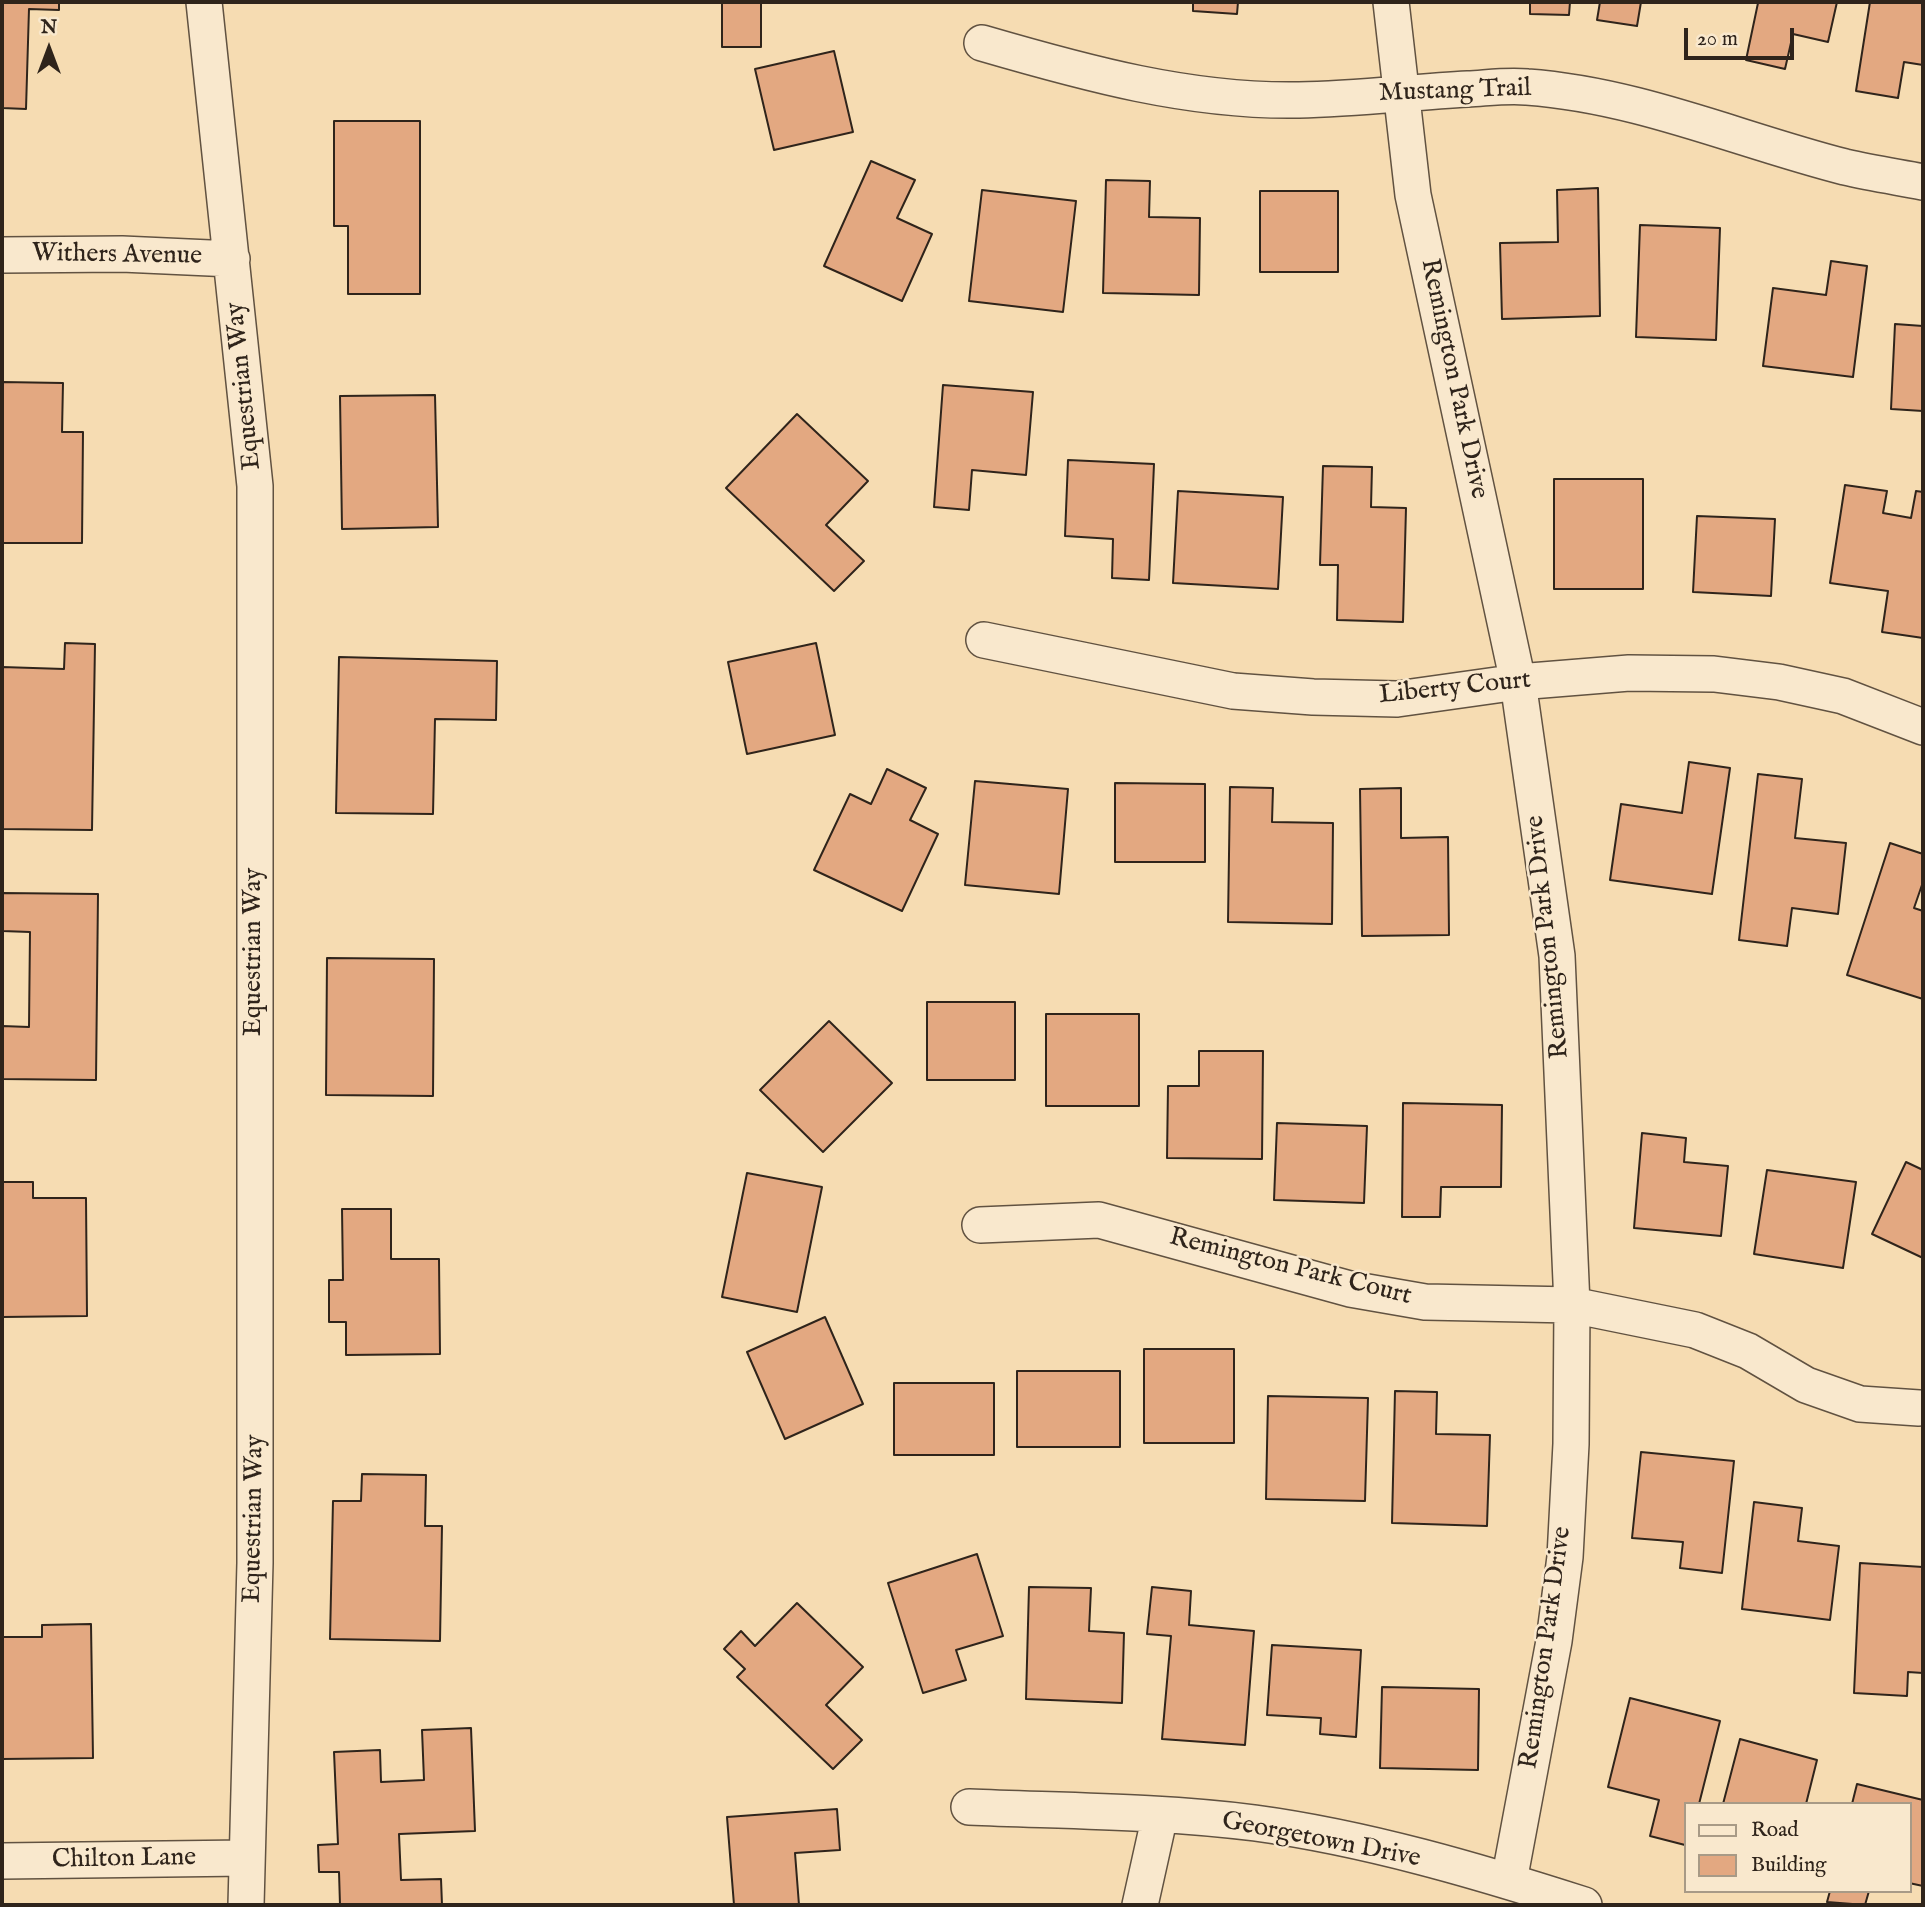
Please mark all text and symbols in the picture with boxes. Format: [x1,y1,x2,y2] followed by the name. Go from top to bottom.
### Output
[14,14,84,84] north arrow
[1687,14,1797,58] scale bar
[41,16,57,40] text: N
[1697,26,1738,53] text: 20 m
[1378,74,1532,110] street label: Mustang Trail
[32,239,202,273] street label: Withers Avenue
[1412,256,1494,502] street label: Remington Park Drive
[221,301,269,471] street label: Equestrian Way
[1378,666,1532,712] street label: Liberty Court
[1521,814,1577,1060] street label: Remington Park Drive
[239,868,271,1036] street label: Equestrian Way
[1166,1223,1414,1313] street label: Remington Park Court
[238,1434,272,1604] street label: Equestrian Way
[1515,1525,1579,1771] street label: Remington Park Drive
[1684,1802,1911,1893] legend
[1219,1806,1423,1876] street label: Georgetown Drive
[1751,1817,1798,1844] text: Road
[52,1843,196,1877] street label: Chilton Lane
[1751,1852,1826,1879] text: Building

